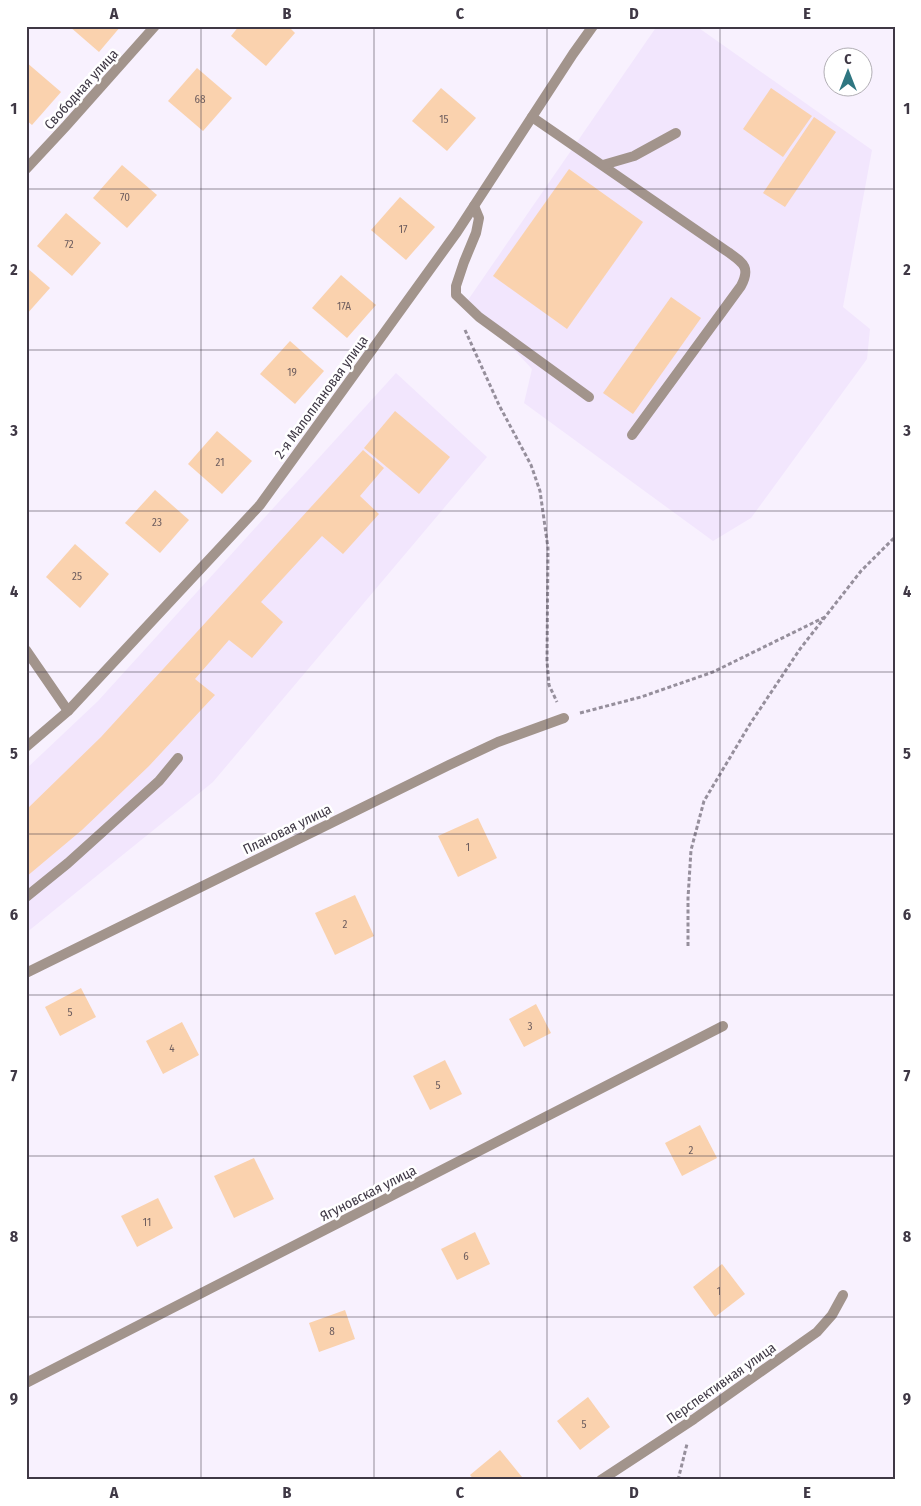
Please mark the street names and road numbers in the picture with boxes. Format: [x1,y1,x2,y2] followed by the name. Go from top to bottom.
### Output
[41,45,122,133] street label: Свободная улица
[271,332,372,462] street label: 2-я Малоплановая улица
[240,801,334,858] street label: Плановая улица
[317,1162,419,1225] street label: Ягуновская улица
[663,1339,779,1428] street label: Перспективная улица

